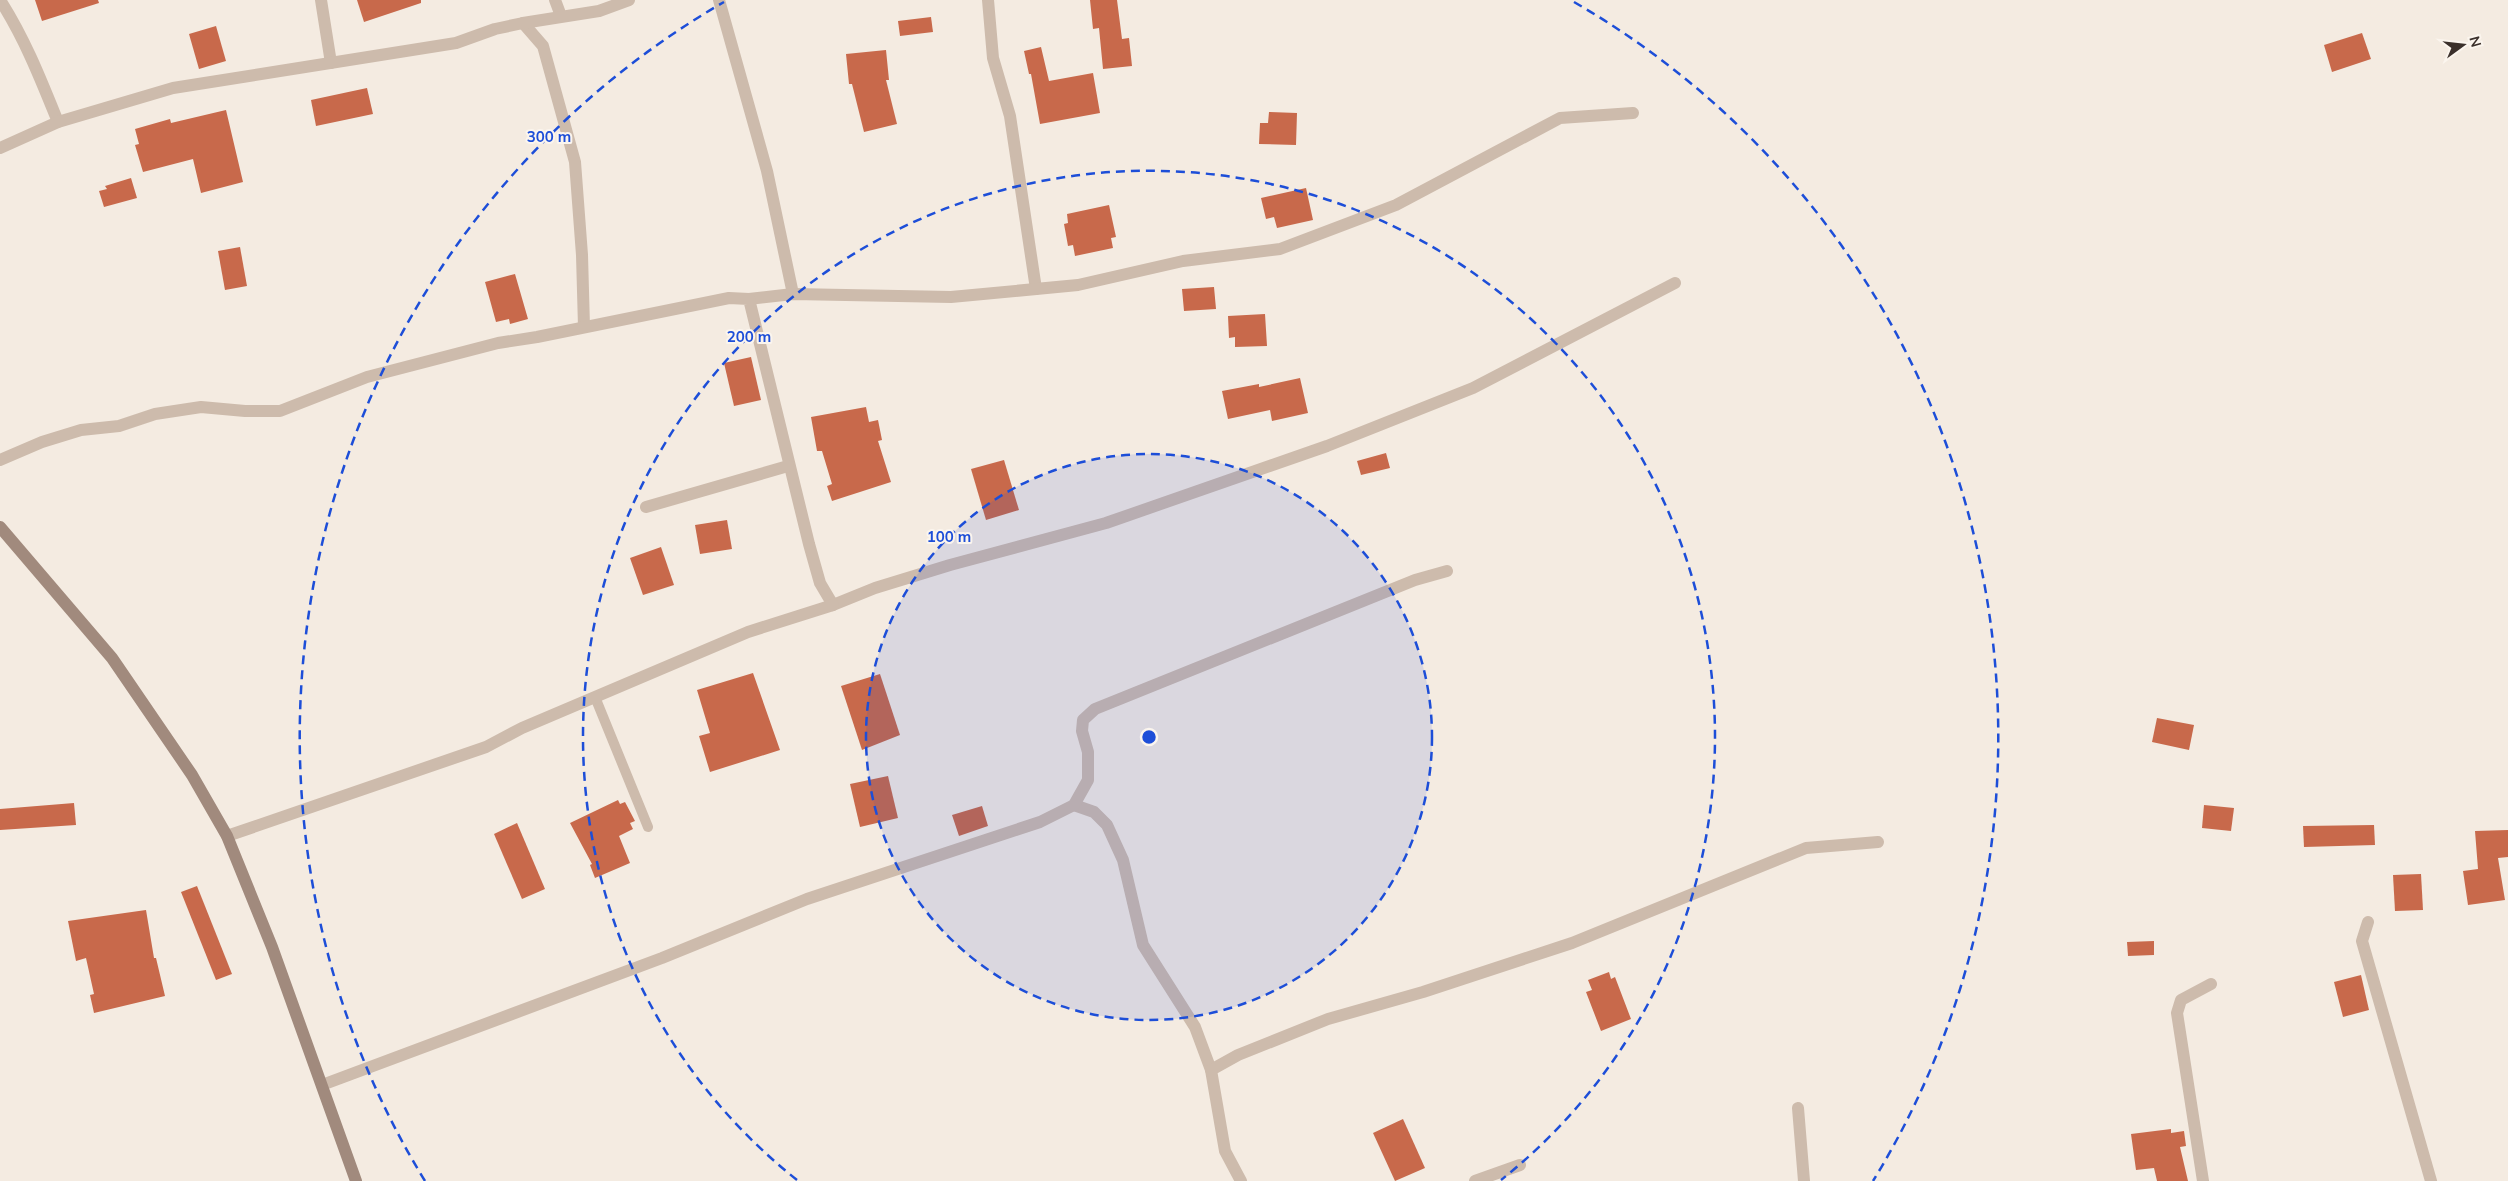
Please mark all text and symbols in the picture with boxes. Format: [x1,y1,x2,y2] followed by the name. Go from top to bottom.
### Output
[2438,20,2488,70] north arrow
[2465,34,2486,49] text: N
[527,127,571,146] text: 300 m
[727,327,771,346] text: 200 m
[927,527,971,546] text: 100 m
[1140,728,1158,746] centre of rings

